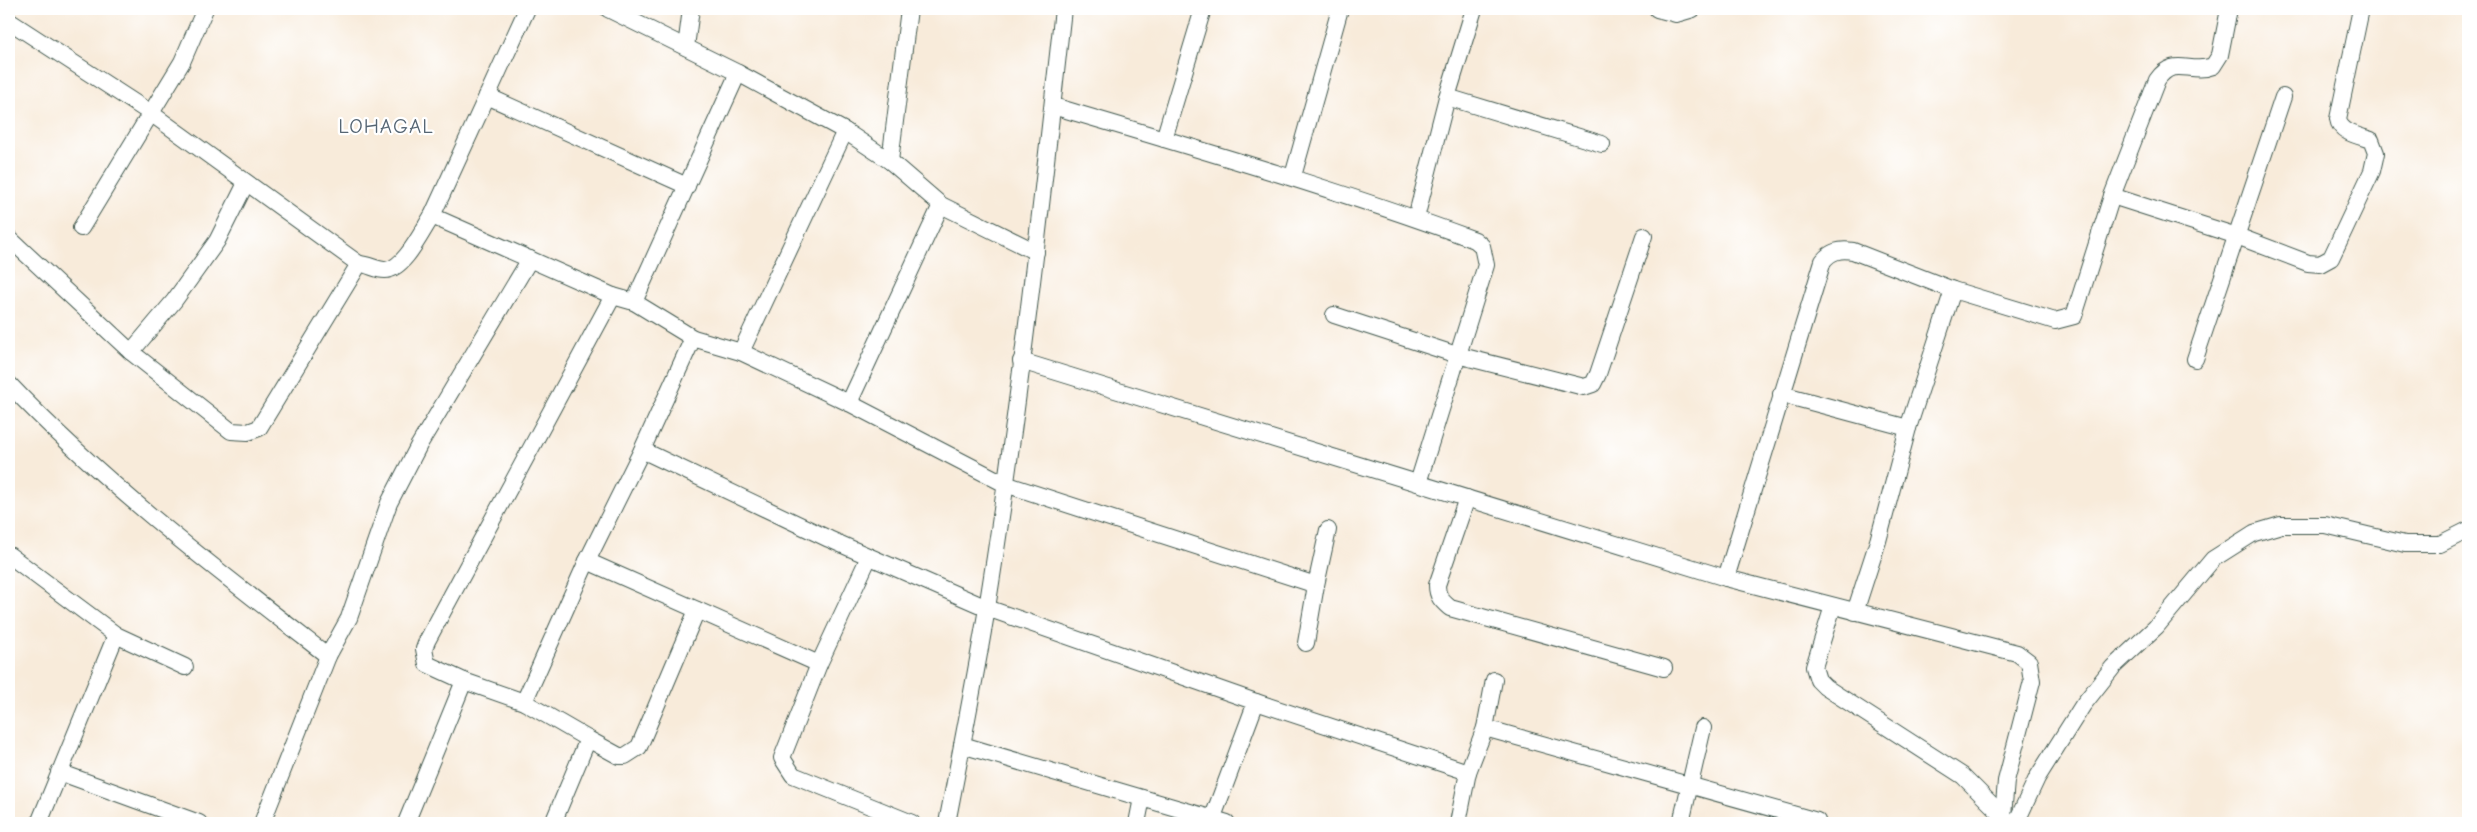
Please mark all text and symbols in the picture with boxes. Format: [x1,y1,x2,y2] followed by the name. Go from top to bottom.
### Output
[338,114,434,138] district label: LOHAGAL

